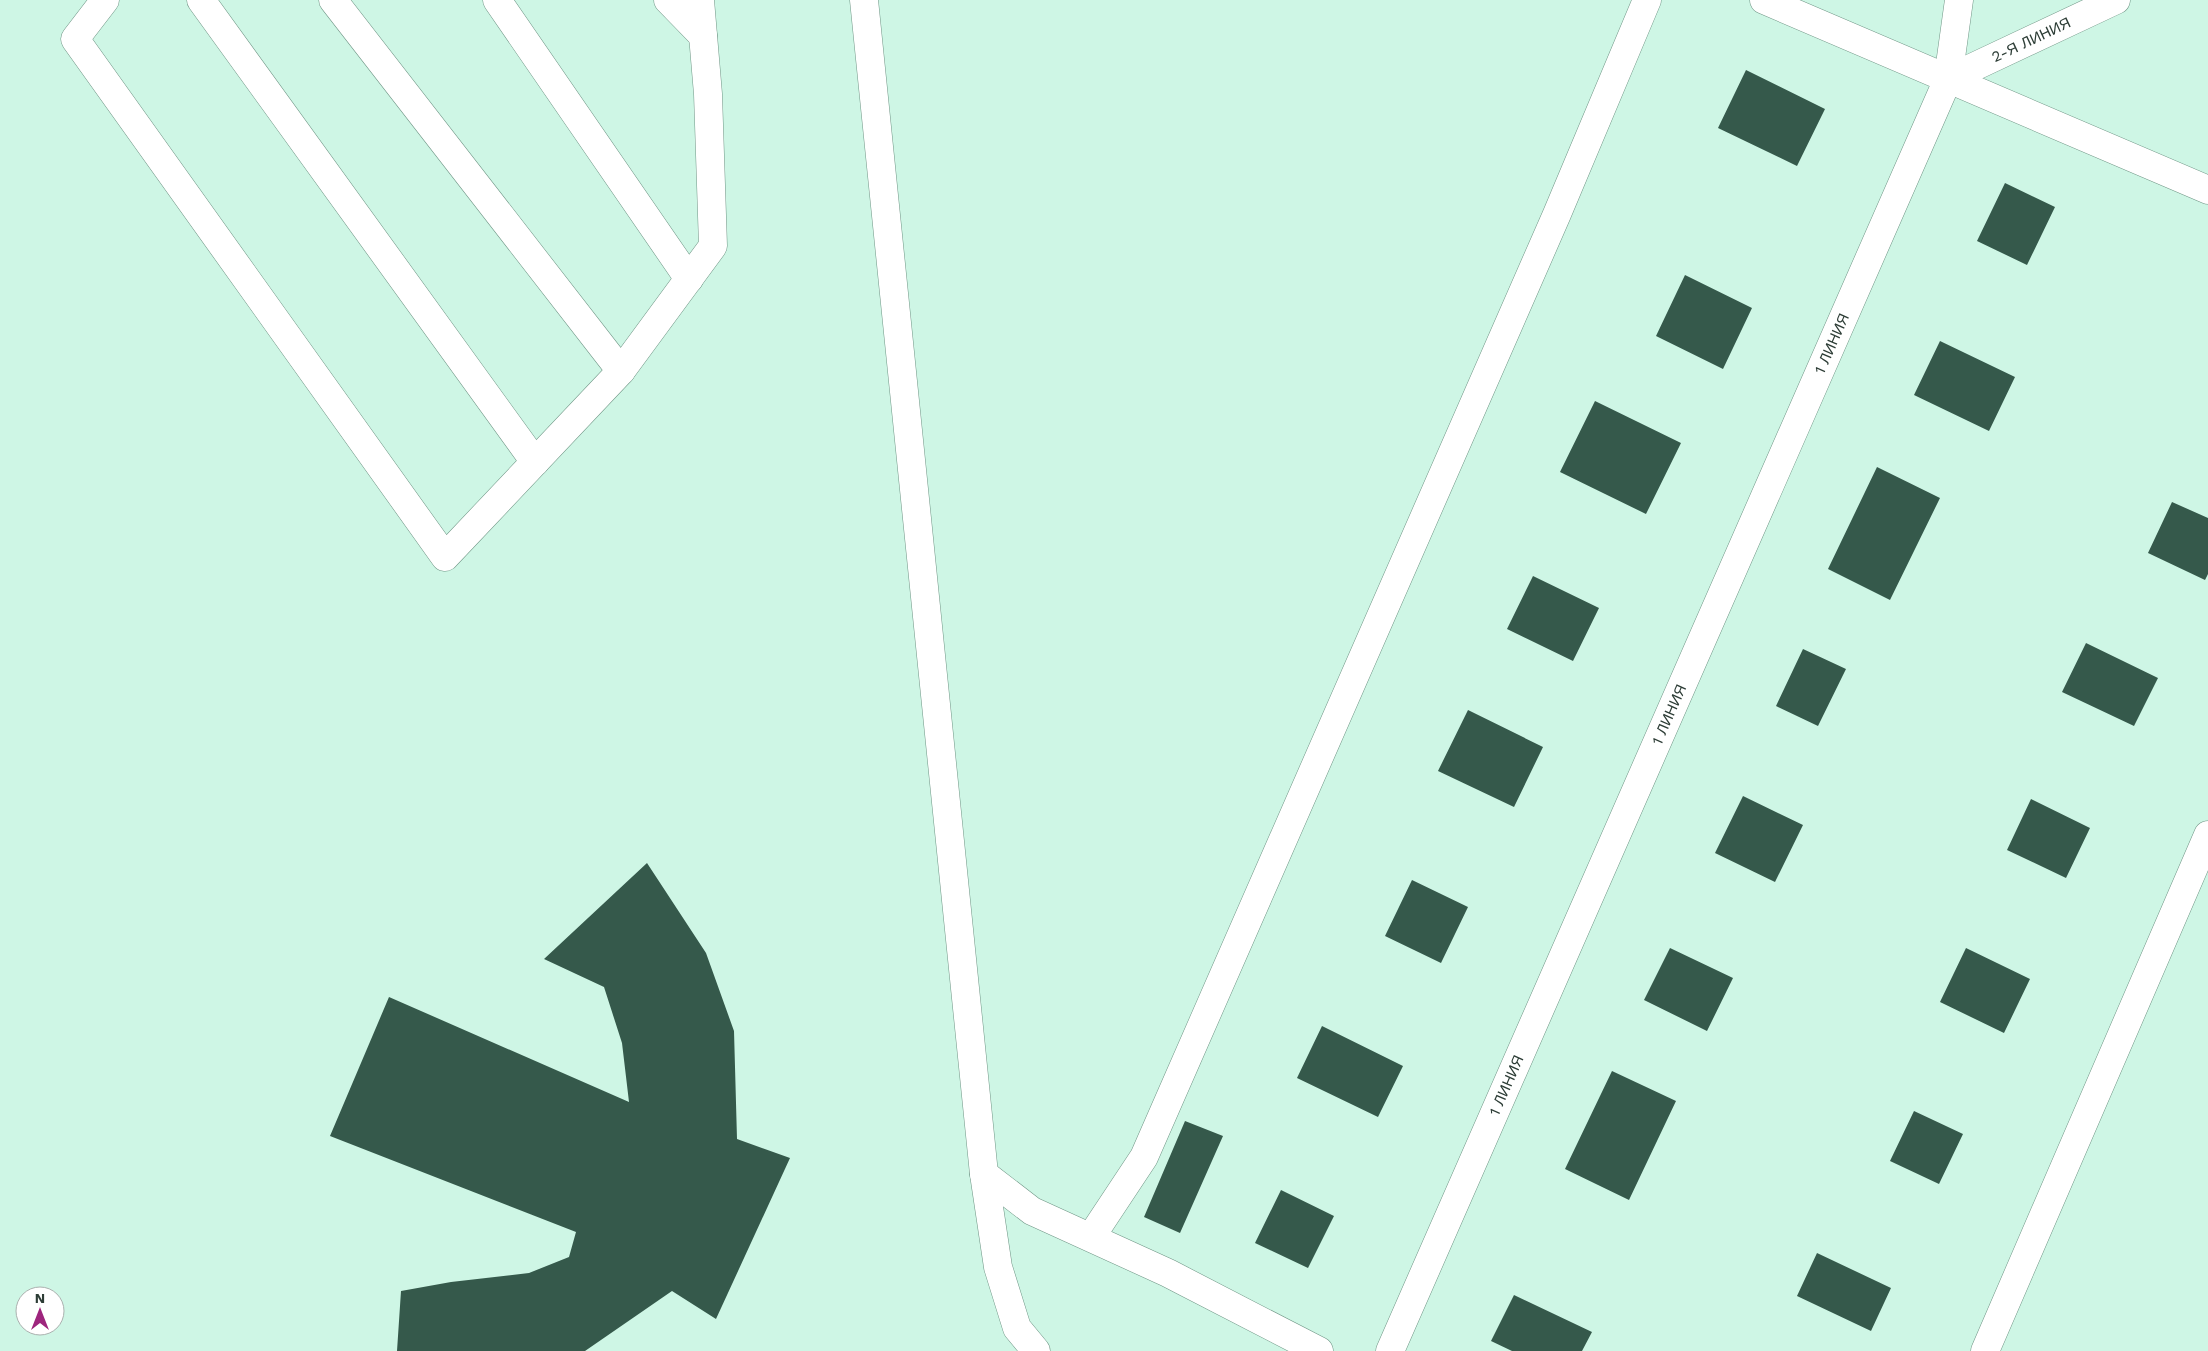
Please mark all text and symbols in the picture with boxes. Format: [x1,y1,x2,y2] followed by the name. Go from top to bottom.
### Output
[1989,14,2074,66] street label: 2-Я ЛИНИЯ
[1811,311,1853,377] street label: 1 ЛИНИЯ
[1648,682,1690,748] street label: 1 ЛИНИЯ
[1485,1052,1528,1118] street label: 1 ЛИНИЯ
[15,1286,65,1336] north arrow
[35,1290,45,1306] text: N

